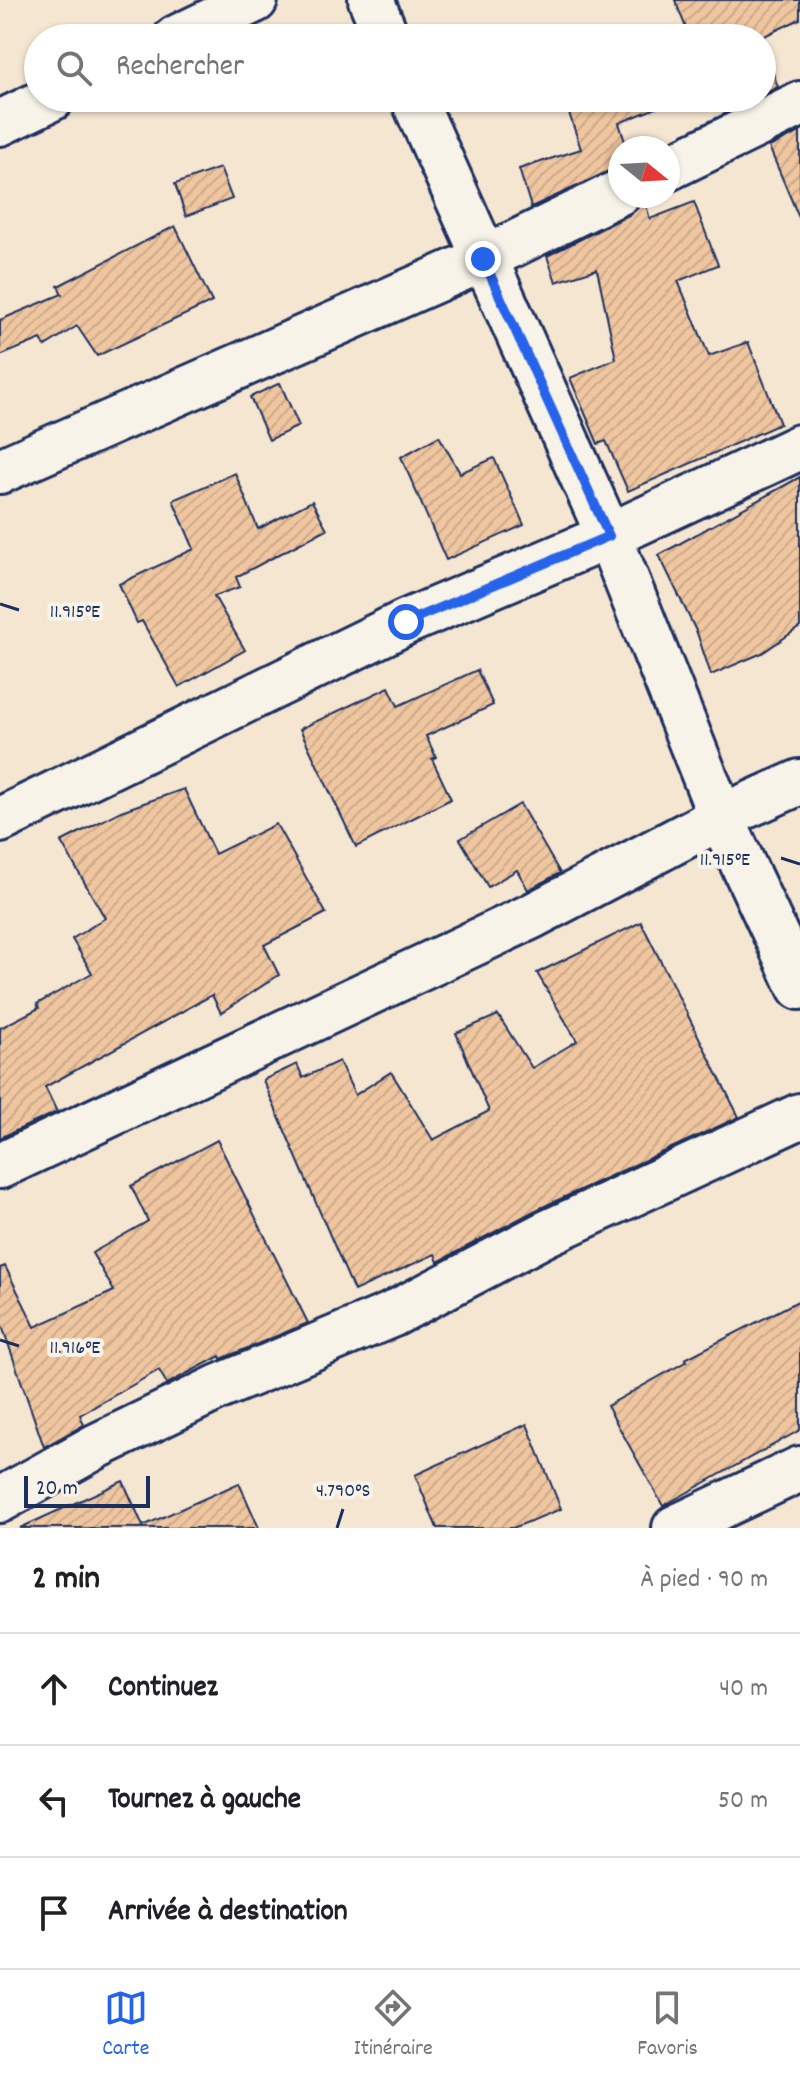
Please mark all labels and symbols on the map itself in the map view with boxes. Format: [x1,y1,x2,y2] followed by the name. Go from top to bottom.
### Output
[608,136,680,208] north arrow
[465,241,501,277] route end
[50,599,100,627] text: 11.915°E
[388,604,424,640] route start
[700,847,750,875] text: 11.915°E
[50,1335,100,1363] text: 11.916°E
[24,1472,150,1508] scale bar
[316,1478,370,1506] text: 4.790°S

